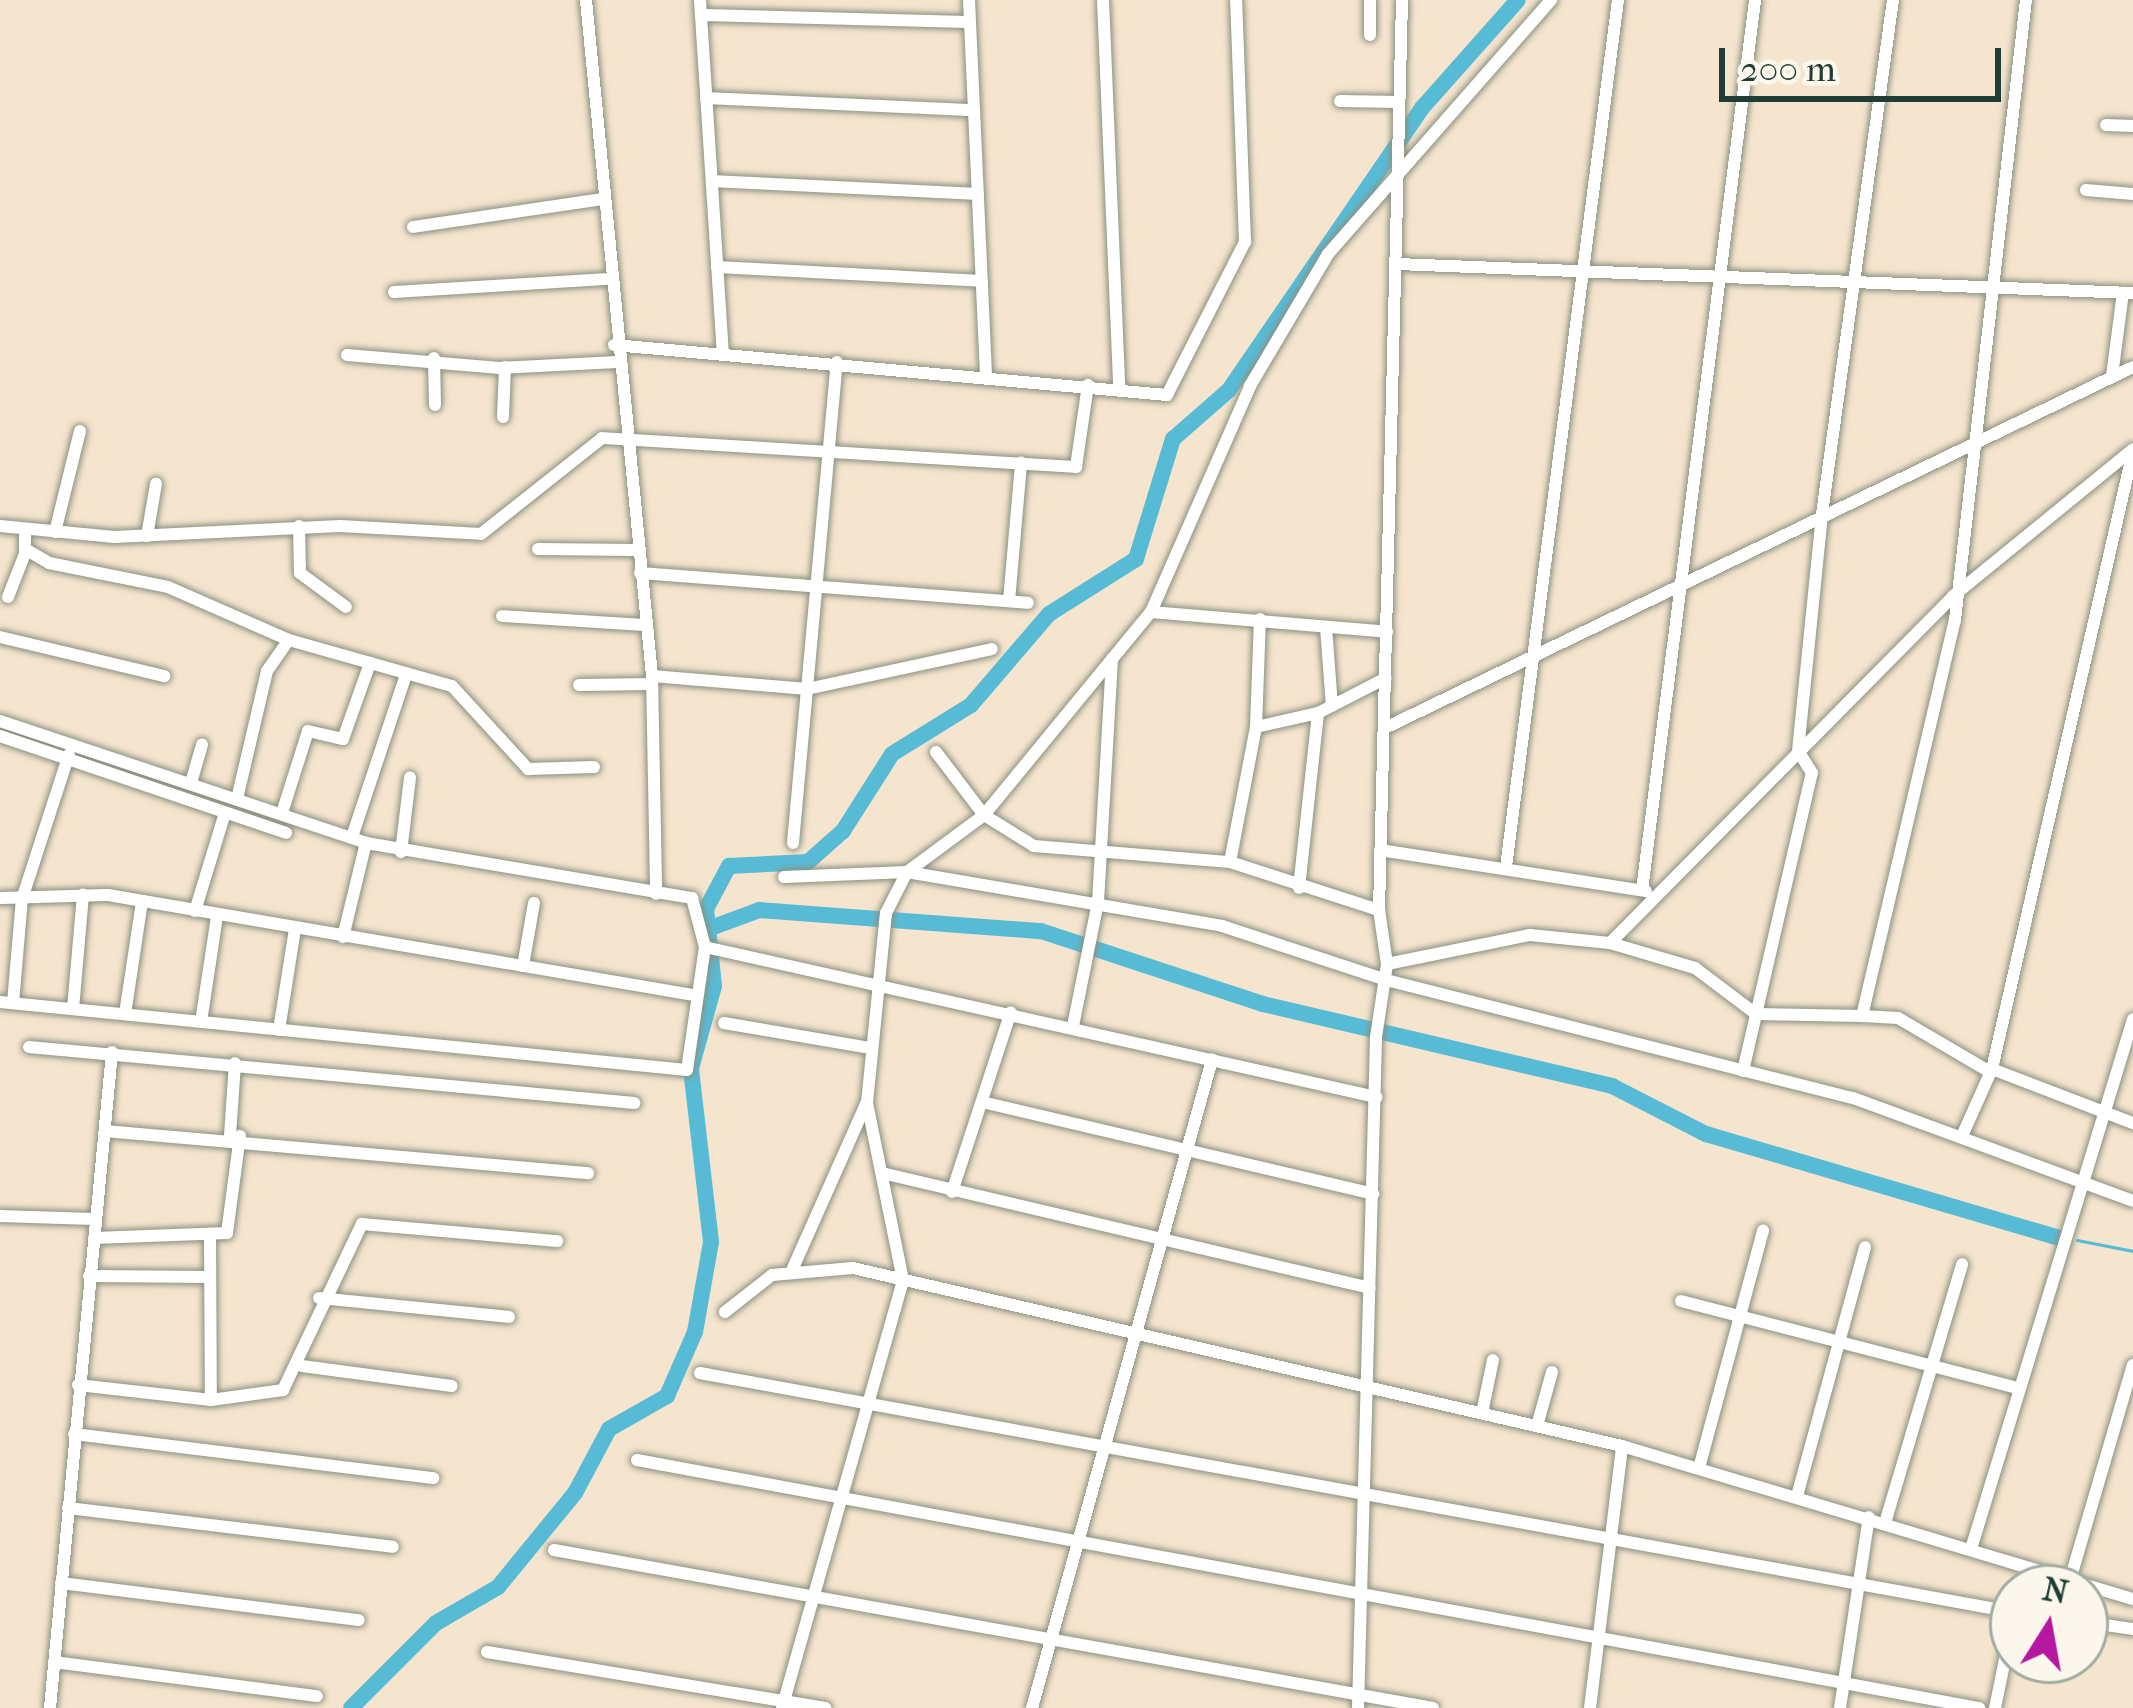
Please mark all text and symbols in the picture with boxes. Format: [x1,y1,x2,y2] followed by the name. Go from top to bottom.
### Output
[1725,24,2007,98] scale bar
[1740,48,1836,90] text: 200 m
[1989,1564,2109,1684] north arrow
[2039,1570,2071,1613] text: N

